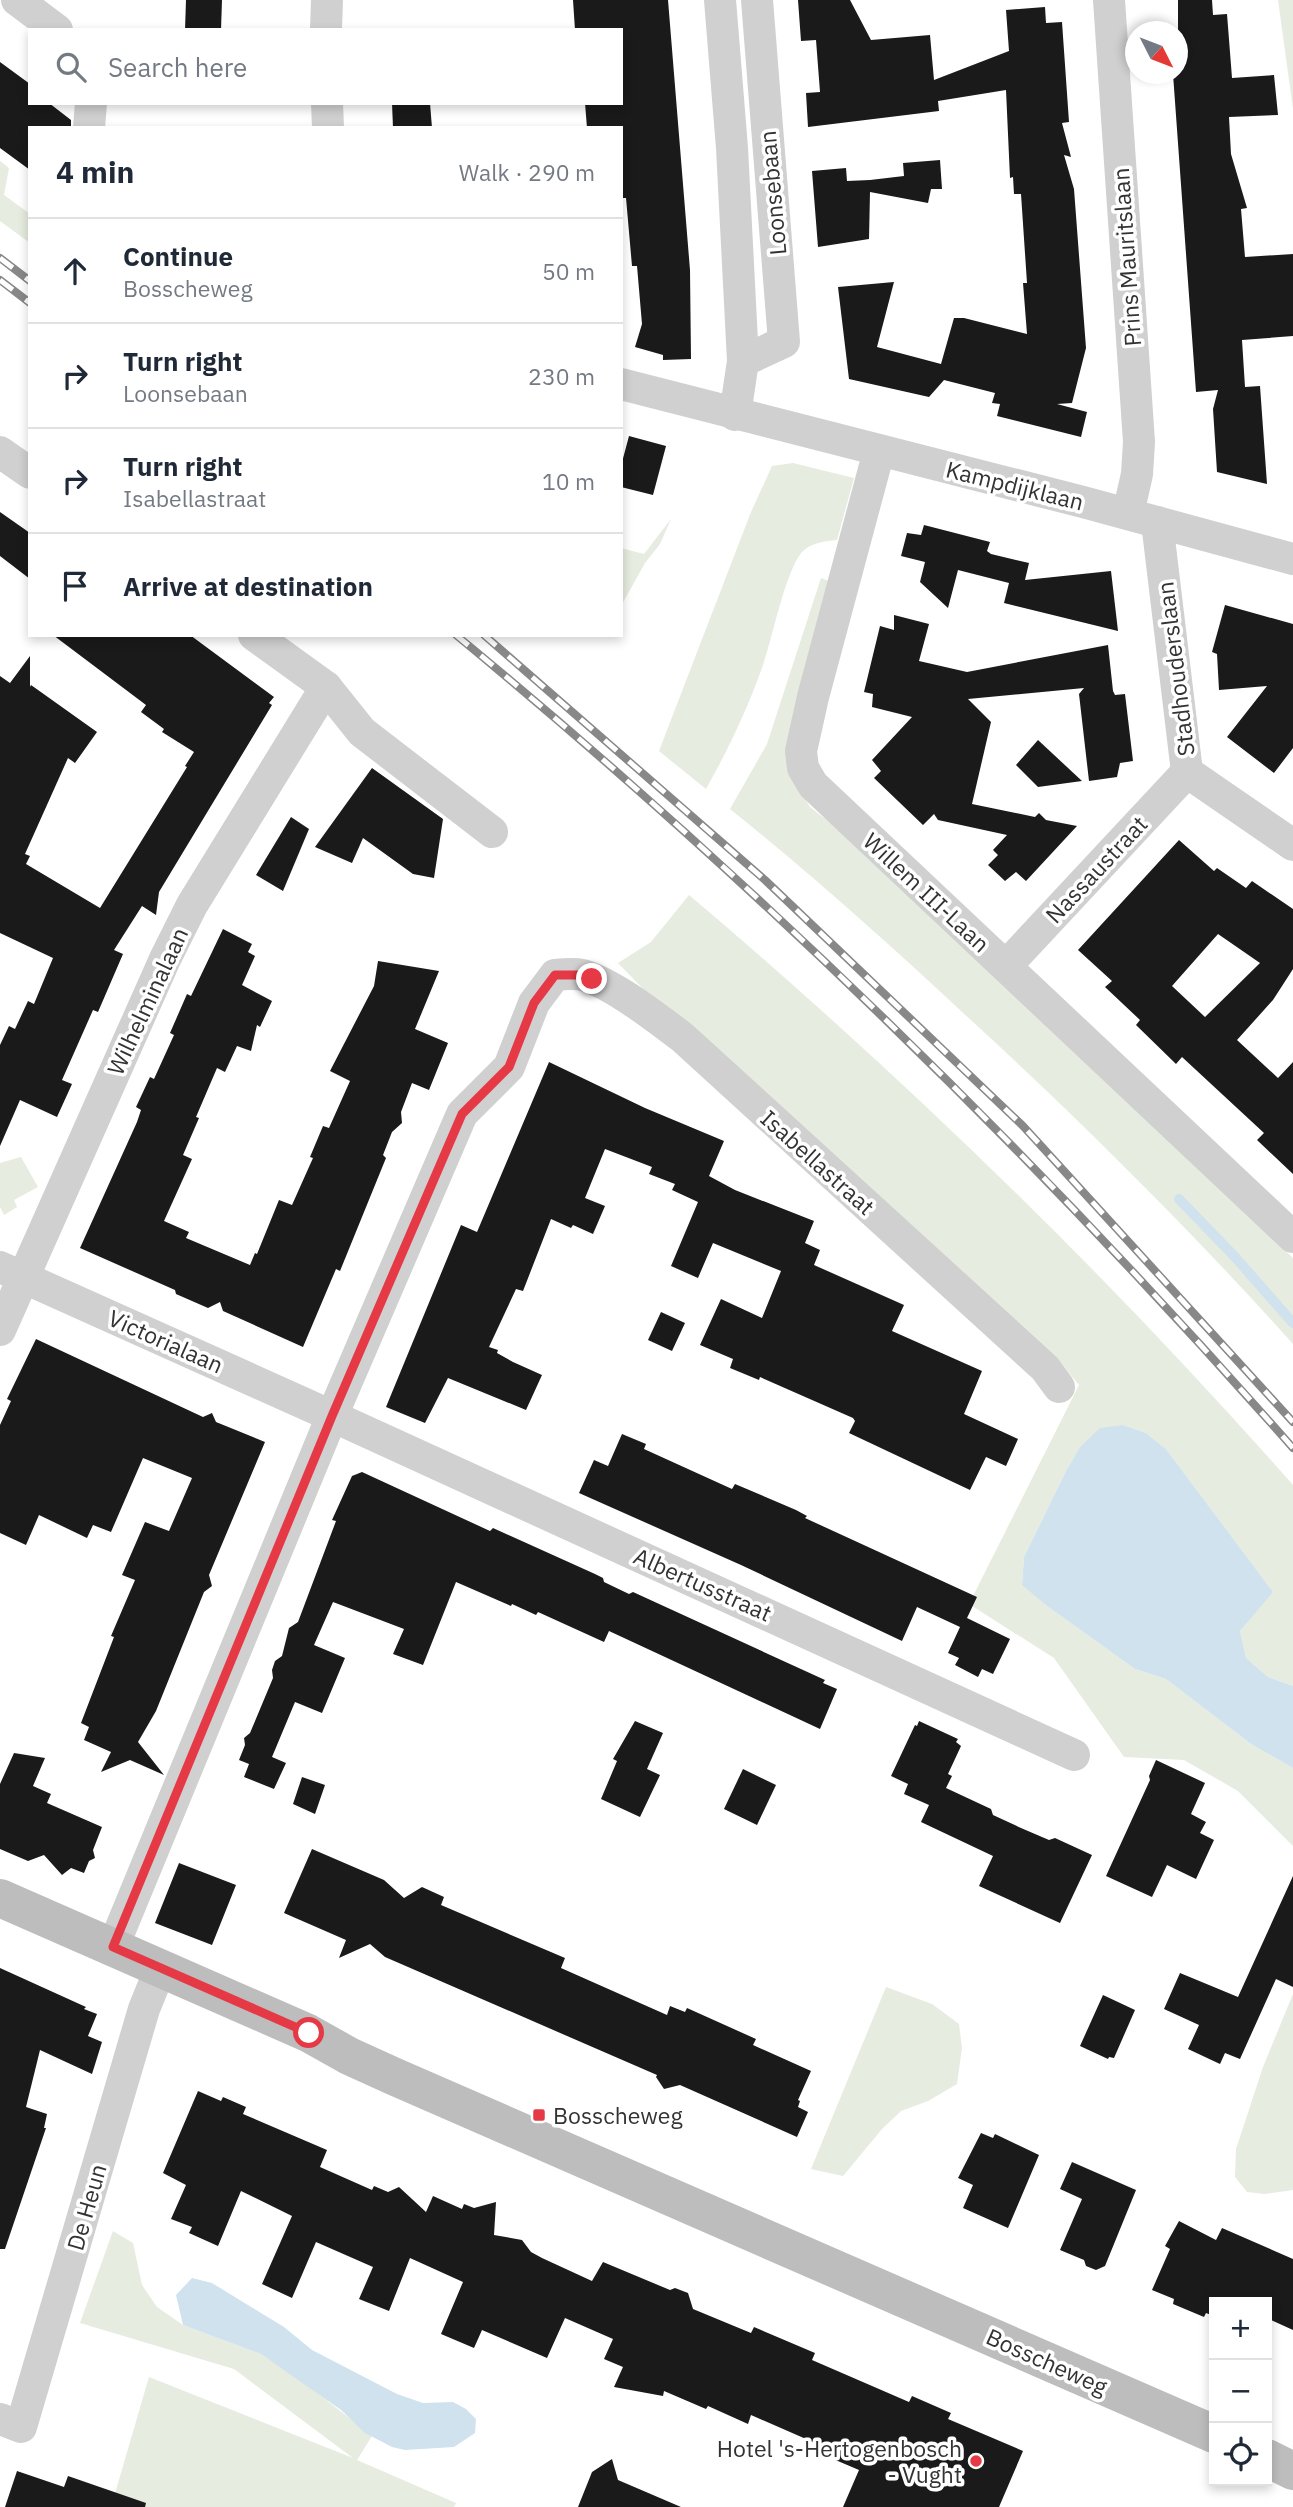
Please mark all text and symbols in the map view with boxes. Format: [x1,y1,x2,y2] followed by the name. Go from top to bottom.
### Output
[1125,21,1188,84] north arrow
[28,28,623,105] search box
[52,48,90,86] icon: search
[108,50,247,84] text: Search here
[752,129,792,257] street label: Loonsebaan
[56,152,134,191] text: 4 min
[459,157,595,187] text: Walk · 290 m
[1105,167,1147,347] street label: Prins Mauritslaan
[123,239,233,273] text: Continue
[56,252,94,290] icon: ahead
[542,256,595,286] text: 50 m
[123,273,253,303] text: Bosscheweg
[123,344,242,378] text: Turn right
[56,357,94,395] icon: right
[528,361,595,391] text: 230 m
[123,378,248,408] text: Loonsebaan
[123,449,242,483] text: Turn right
[943,453,1087,517] street label: Kampdijklaan
[56,462,94,500] icon: right
[542,466,595,496] text: 10 m
[123,483,266,513] text: Isabellastraat
[56,567,94,605] icon: arrive
[123,569,373,603] text: Arrive at destination
[1149,580,1201,758] street label: Stadhouderslaan
[1039,809,1153,929] street label: Nassaustraat
[858,826,996,958] street label: Willem III-Laan
[100,922,194,1080] street label: Wilhelminalaan
[576,963,607,994] route end
[755,1103,881,1221] street label: Isabellastraat
[104,1302,228,1380] street label: Victorialaan
[629,1540,777,1628] street label: Albertusstraat
[293,2017,324,2048] route start
[553,2100,683,2130] place label: Bosscheweg
[531,2107,547,2123] marker: Bosscheweg
[59,2160,113,2254] street label: De Heun
[1209,2297,1272,2486] map controls
[1209,2297,1272,2360] button: +
[982,2321,1112,2401] street label: Bosscheweg
[1209,2360,1272,2423] button: −
[1209,2423,1272,2486] button: locate
[717,2433,962,2489] place label: Hotel 's-Hertogenbosch - Vught
[968,2453,984,2469] marker: Hotel 's-Hertogenbosch - Vught

